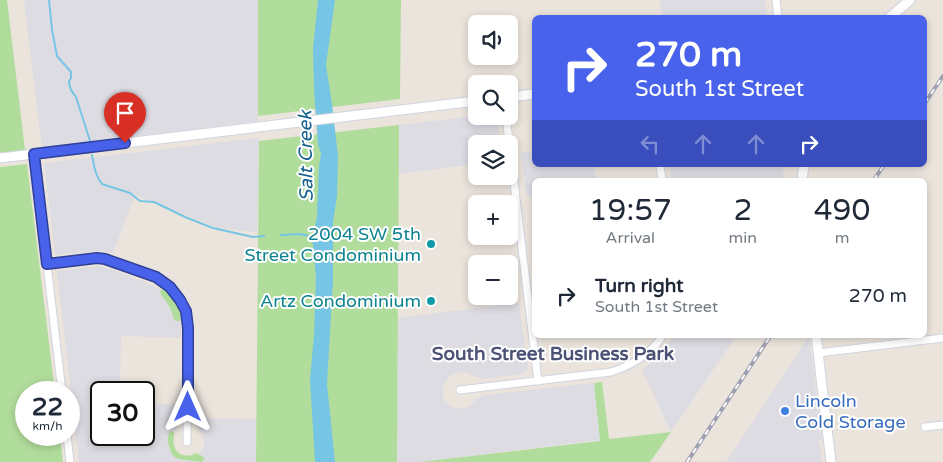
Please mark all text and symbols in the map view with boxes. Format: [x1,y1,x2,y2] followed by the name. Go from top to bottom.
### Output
[468,15,518,305] map controls
[468,15,518,65] button: sound
[635,34,742,76] text: 270 m
[552,35,617,100] icon: right
[468,75,518,125] button: search
[635,76,804,102] text: South 1st Street
[104,92,146,143] pin
[111,99,139,127] icon: arrive
[294,109,318,202] water label: Salt Creek
[636,130,664,158] icon: left
[689,130,717,158] icon: ahead
[742,130,770,158] icon: ahead
[795,130,823,158] icon: right
[468,135,518,185] button: layers
[589,192,672,229] text: 19:57
[733,192,752,229] text: 2
[814,192,870,229] text: 490
[468,195,518,245] button: +
[245,223,421,266] place label: 2004 SW 5th Street Condominium
[606,228,655,248] text: Arrival
[729,228,757,248] text: min
[835,228,849,248] text: m
[425,238,437,250] marker: 2004 SW 5th Street Condominium
[468,255,518,305] button: −
[595,275,683,297] text: Turn right
[552,282,580,310] icon: right
[849,285,907,307] text: 270 m
[260,290,421,312] place label: Artz Condominium
[425,295,437,307] marker: Artz Condominium
[595,297,718,317] text: South 1st Street
[432,343,675,365] district label: South Street Business Park
[161,380,213,432] position arrow
[90,381,155,446] speed limit sign: 30
[795,390,906,433] place label: Lincoln Cold Storage
[32,392,63,422] text: 22
[779,405,791,417] marker: Lincoln Cold Storage
[32,419,63,433] text: km/h

